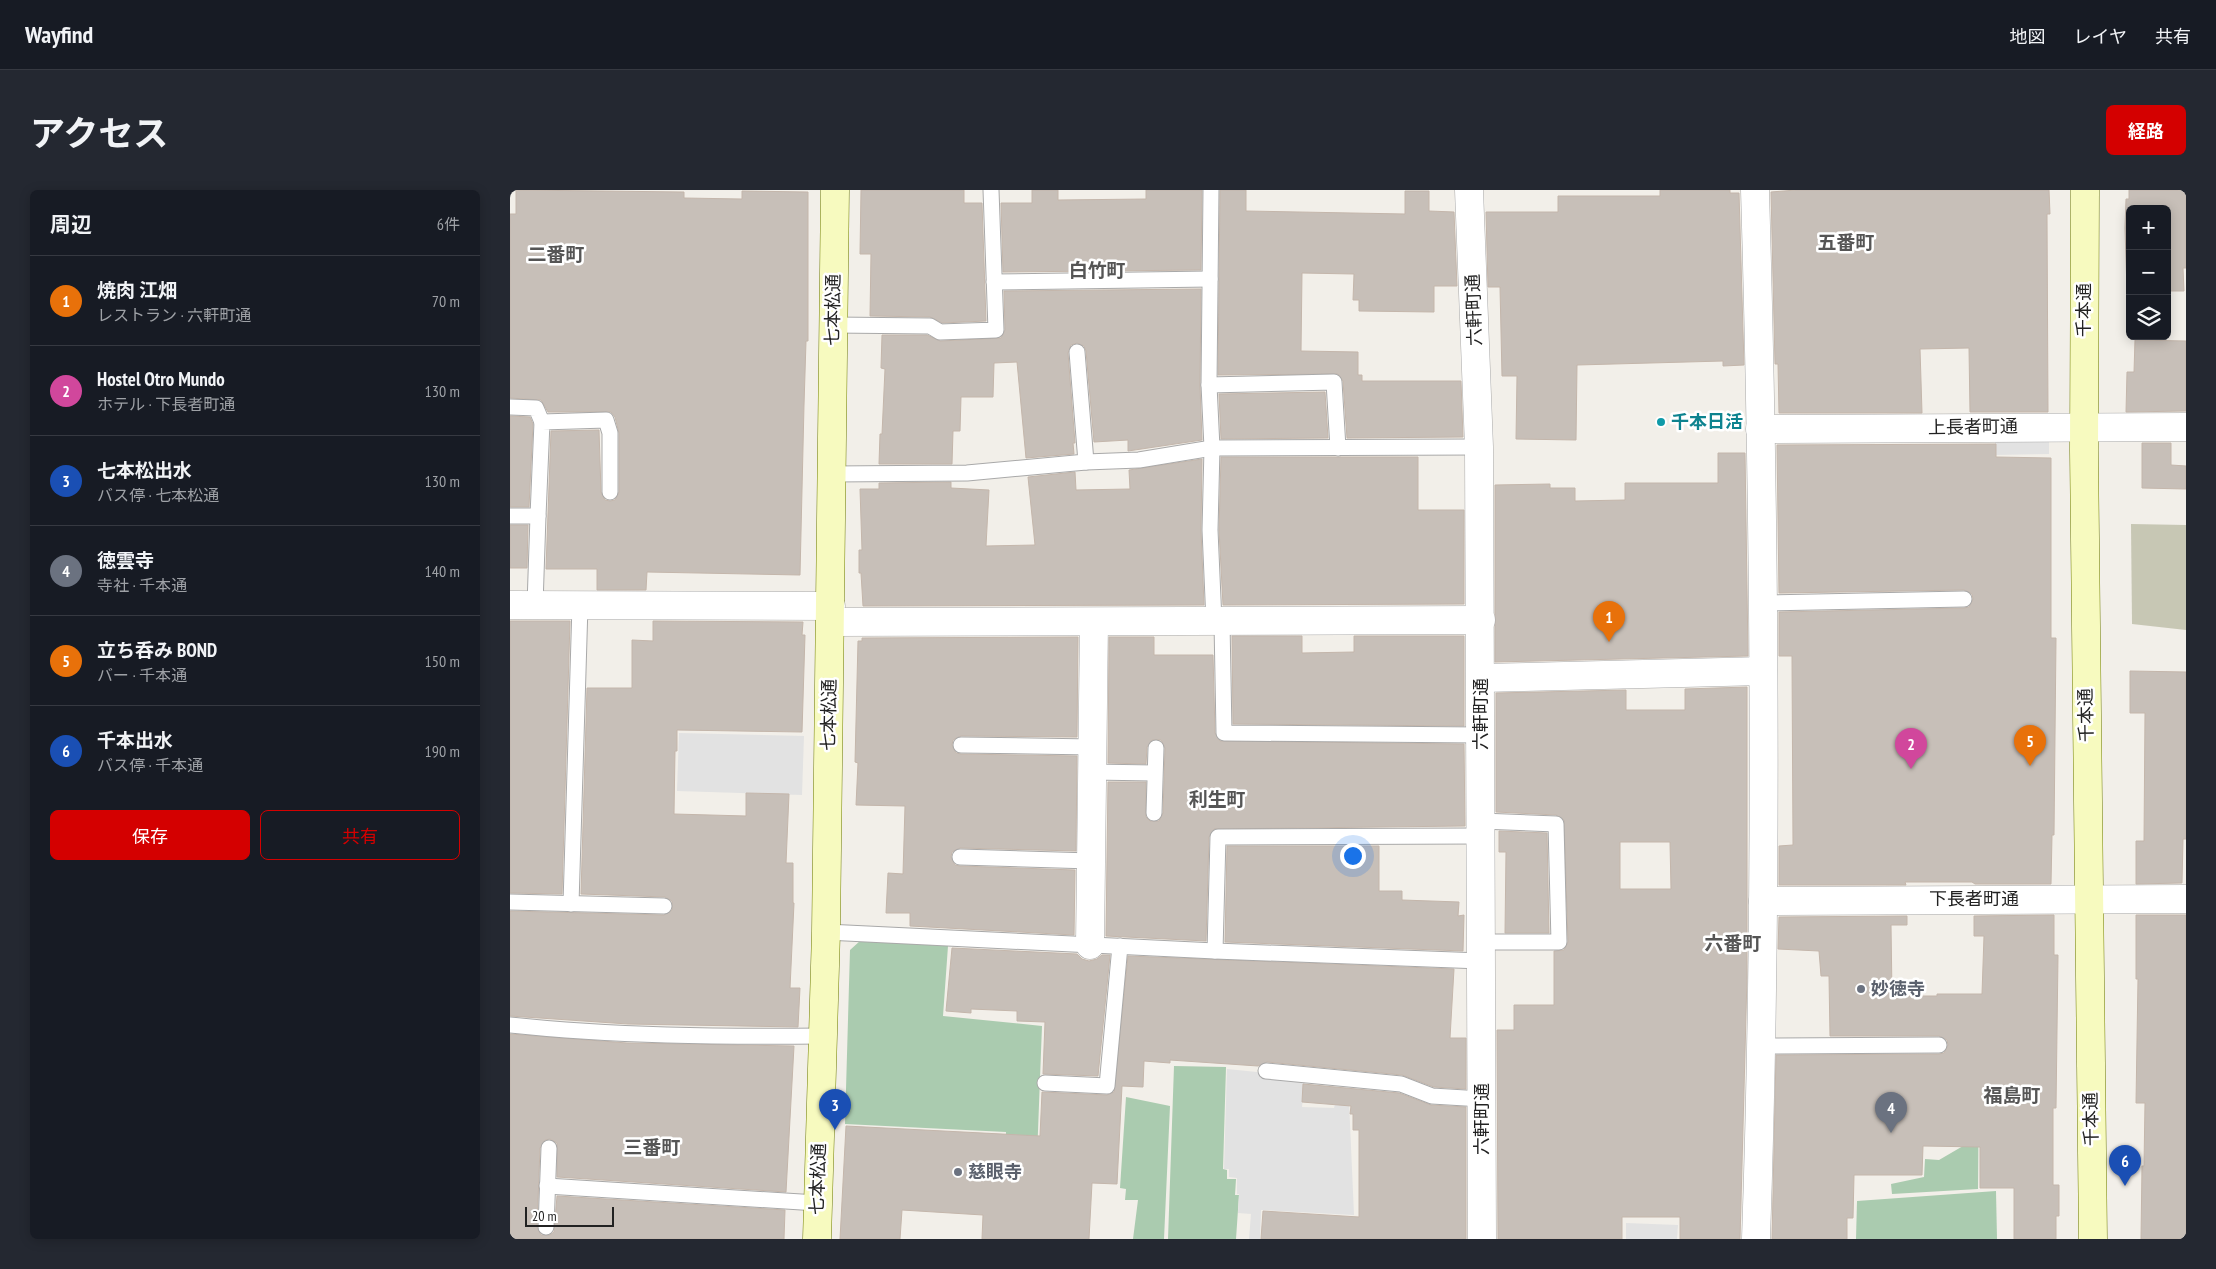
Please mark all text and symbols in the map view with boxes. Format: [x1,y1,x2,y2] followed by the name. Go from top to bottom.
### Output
[25,19,93,50] text: Wayfind
[2010,25,2046,48] text: 地図
[2074,25,2127,48] text: レイヤ
[2155,25,2191,48] text: 共有
[2106,105,2186,155] button: 経路
[30,110,168,156] text: アクセス
[2126,205,2171,340] map controls
[2126,205,2171,250] button: +
[50,211,92,238] text: 周辺
[437,214,460,234] text: 6件
[1817,230,1875,254] district label: 五番町
[527,242,585,266] district label: 二番町
[2126,250,2171,295] button: −
[1068,258,1126,282] district label: 白竹町
[820,274,845,346] street label: 七本松通
[1461,274,1486,346] street label: 六軒町通
[97,278,177,302] text: 焼肉 江畑
[2072,283,2095,337] street label: 千本通
[62,291,70,311] text: 1
[432,291,460,311] text: 70 m
[2126,295,2171,340] button: layers
[97,305,251,325] text: レストラン · 六軒町通
[97,367,225,391] text: Hostel Otro Mundo
[62,381,70,401] text: 2
[425,381,460,401] text: 130 m
[97,394,235,414] text: ホテル · 下長者町通
[1671,410,1743,433] place label: 千本日活
[1928,414,2018,439] street label: 上長者町通
[1655,416,1667,428] marker: 千本日活
[97,458,192,482] text: 七本松出水
[62,471,70,491] text: 3
[425,471,460,491] text: 130 m
[97,485,219,505] text: バス停 · 七本松通
[97,548,154,572] text: 徳雲寺
[62,561,70,581] text: 4
[425,561,460,581] text: 140 m
[97,575,187,595] text: 寺社 · 千本通
[1593,601,1625,642] pin: 1
[97,638,217,662] text: 立ち呑み BOND
[62,651,70,671] text: 5
[425,651,460,671] text: 150 m
[97,665,187,685] text: バー · 千本通
[1469,678,1492,750] street label: 六軒町通
[816,679,841,751] street label: 七本松通
[2074,688,2097,742] street label: 千本通
[2014,725,2046,766] pin: 5
[97,728,173,752] text: 千本出水
[1895,728,1927,769] pin: 2
[62,741,70,761] text: 6
[425,741,460,761] text: 190 m
[97,755,203,775] text: バス停 · 千本通
[1188,787,1246,811] district label: 利生町
[50,810,250,860] button: 保存
[260,810,460,860] button: 共有
[1340,843,1366,869] your location
[1929,887,2019,910] street label: 下長者町通
[1704,931,1762,955] district label: 六番町
[1871,977,1925,1000] place label: 妙徳寺
[1855,983,1867,995] marker: 妙徳寺
[1470,1083,1493,1155] street label: 六軒町通
[1983,1083,2041,1107] district label: 福島町
[819,1089,851,1130] pin: 3
[1875,1092,1907,1133] pin: 4
[2079,1092,2102,1146] street label: 千本通
[623,1135,681,1159] district label: 三番町
[805,1143,830,1215] street label: 七本松通
[2109,1145,2141,1186] pin: 6
[968,1160,1022,1183] place label: 慈眼寺
[952,1166,964,1178] marker: 慈眼寺
[525,1204,614,1227] scale bar
[532,1207,557,1225] text: 20 m

